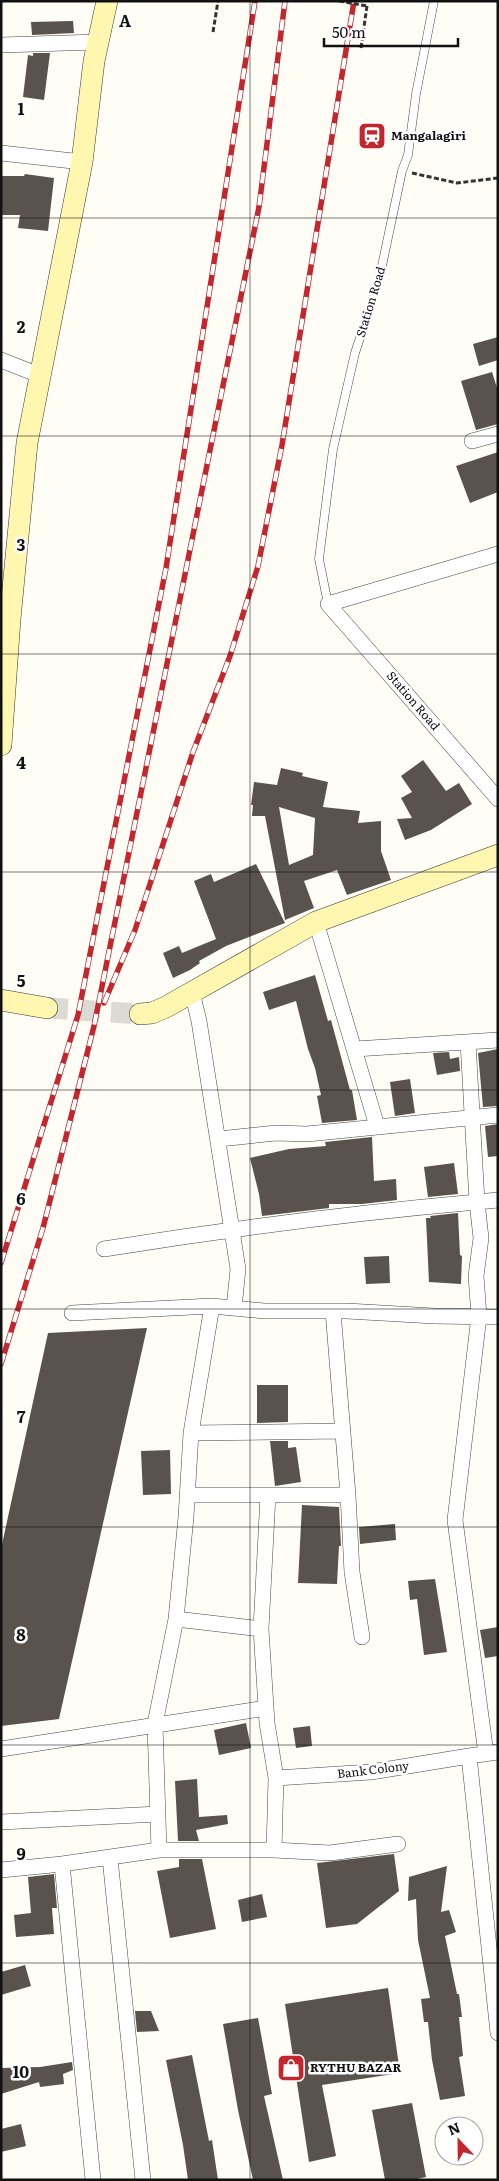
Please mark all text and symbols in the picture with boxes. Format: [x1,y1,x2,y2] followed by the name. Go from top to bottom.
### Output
[119,8,131,32] text: A
[324,15,458,47] scale bar
[332,20,366,43] text: 50 m
[18,96,25,120] text: 1
[357,121,387,151] station icon: Mangalagiri
[391,126,466,144] place label: Mangalagiri
[351,263,390,339] street label: Station Road
[17,314,26,338] text: 2
[17,532,26,556] text: 3
[383,667,445,734] street label: Station Road
[16,750,26,774] text: 4
[17,968,26,992] text: 5
[16,1186,26,1210] text: 6
[17,1404,26,1428] text: 7
[16,1622,26,1646] text: 8
[336,1756,410,1782] street label: Bank Colony
[16,1841,26,1865] text: 9
[276,2053,306,2083] shop icon: RYTHU BAZAR
[310,2058,401,2076] place label: RYTHU BAZAR
[13,2059,29,2083] text: 10
[434,2116,484,2166] north arrow
[445,2116,463,2139] text: N

